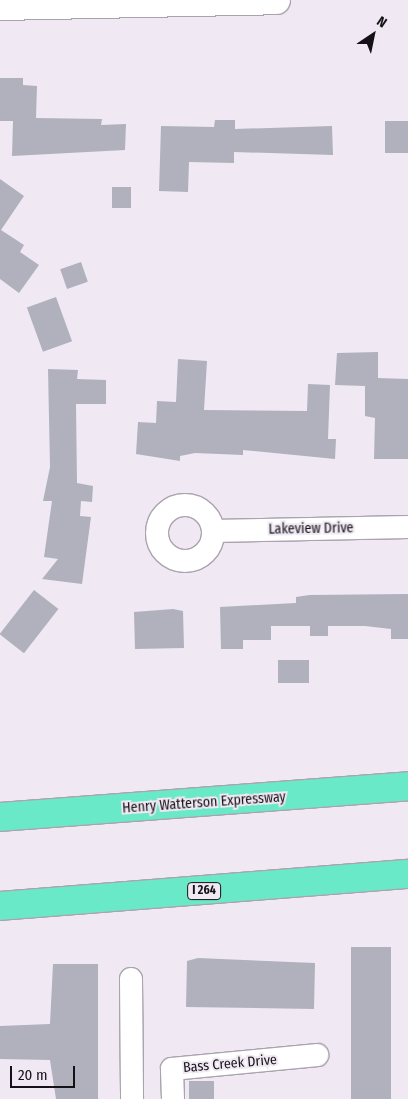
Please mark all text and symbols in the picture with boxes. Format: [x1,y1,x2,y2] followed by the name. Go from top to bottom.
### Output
[348,10,398,60] north arrow
[373,13,390,32] text: N
[268,520,354,538] street label: Lakeview Drive
[122,789,286,817] street label: Henry Watterson Expressway
[186,881,222,900] road number: I 264
[182,1052,278,1076] street label: Bass Creek Drive
[12,1056,78,1088] scale bar
[18,1066,48,1084] text: 20 m

